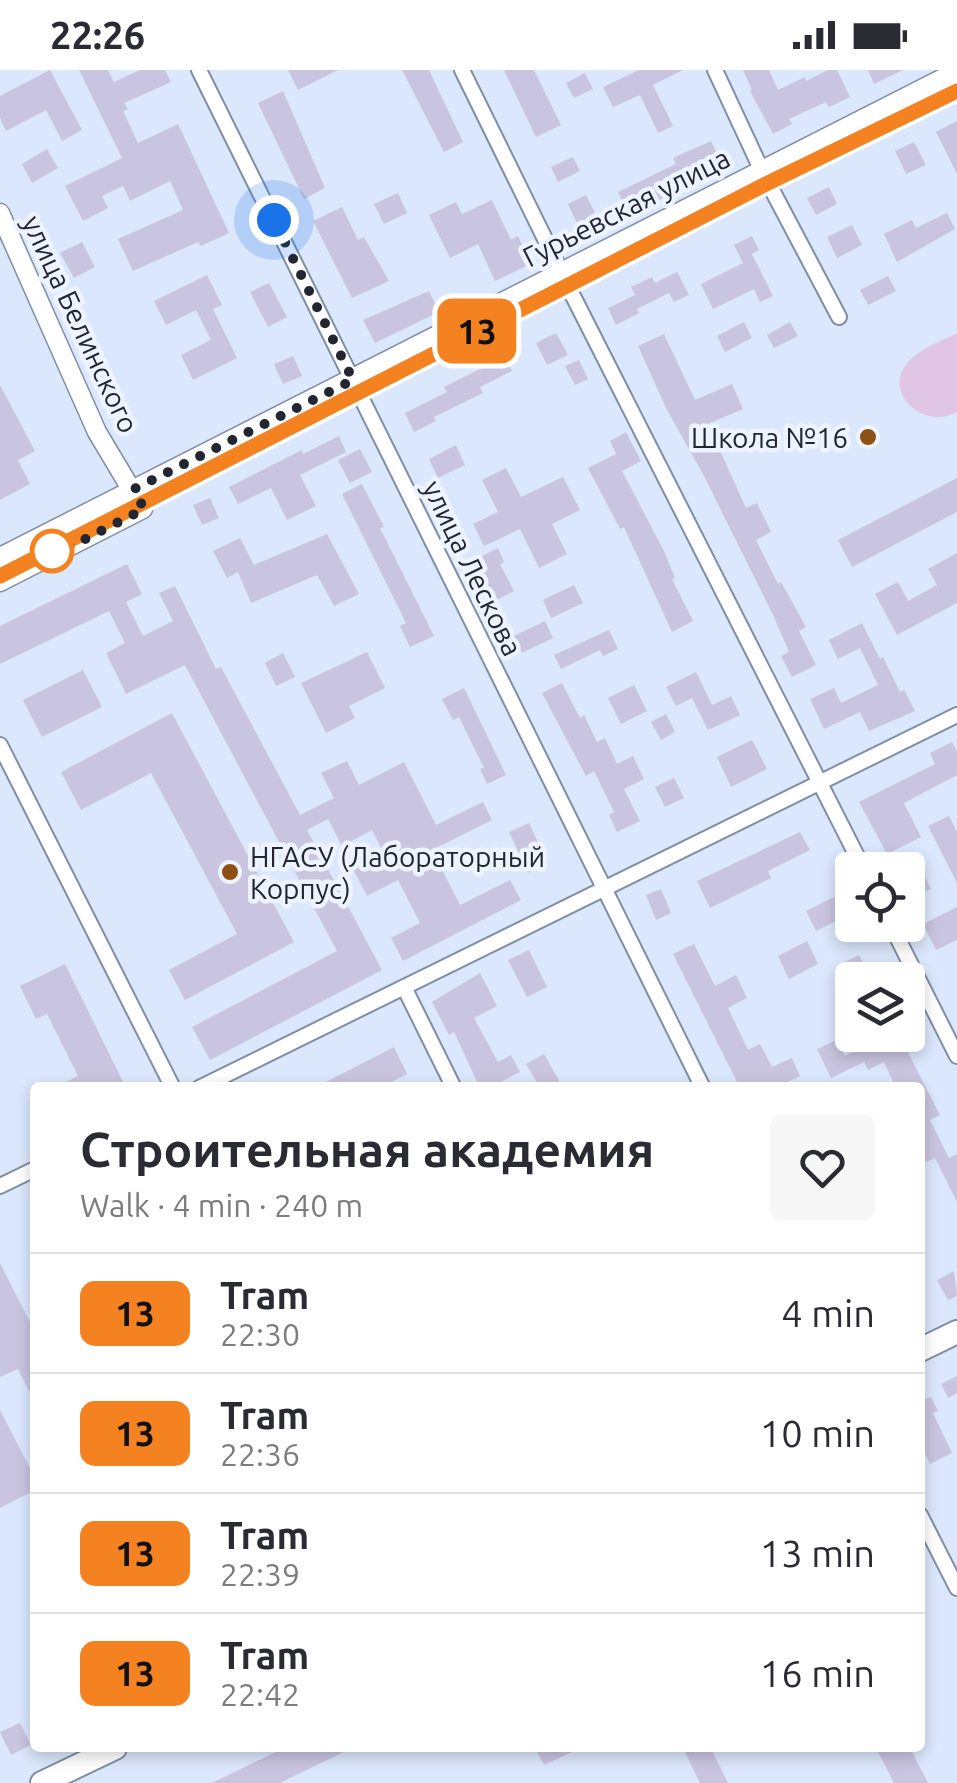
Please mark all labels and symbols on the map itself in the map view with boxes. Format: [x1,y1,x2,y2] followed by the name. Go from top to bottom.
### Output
[517,141,735,273] street label: Гурьевская улица
[249,195,299,245] your location
[17,211,145,437] street label: улица Белинского
[432,298,522,364] line badge: 13
[691,422,848,453] place label: Школа №16
[857,426,879,448] marker: Школа №16
[417,475,529,661] street label: улица Лескова
[31,530,73,572] unlabelled marker
[250,841,545,905] place label: НГАСУ (Лабораторный Корпус)
[219,861,241,883] marker: НГАСУ (Лабораторный Корпус)

